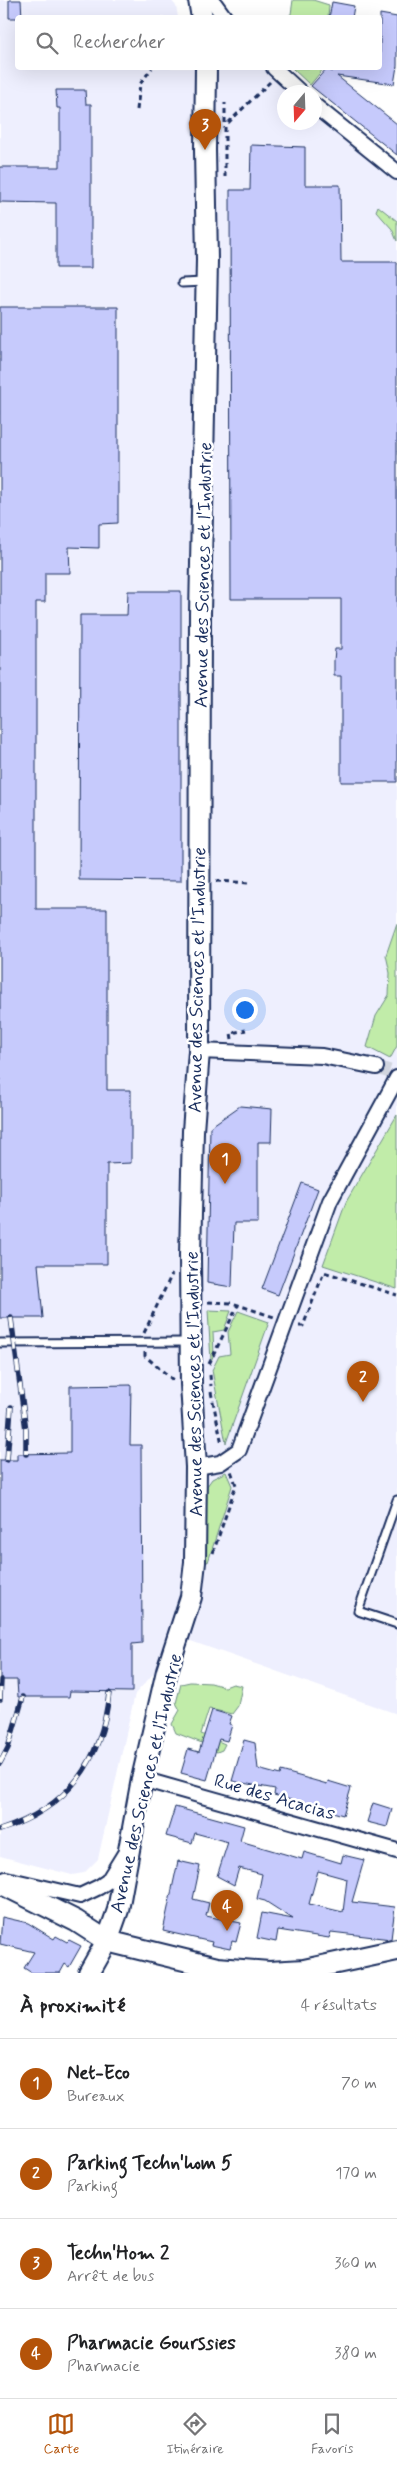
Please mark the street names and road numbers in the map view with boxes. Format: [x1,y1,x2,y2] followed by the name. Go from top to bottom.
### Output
[189,442,218,708] street label: Avenue des Sciences et l'Industrie
[183,847,212,1113] street label: Avenue des Sciences et l'Industrie
[180,1251,209,1517] street label: Avenue des Sciences et l'Industrie
[104,1651,189,1916] street label: Avenue des Sciences et l'Industrie
[211,1768,338,1827] street label: Rue des Acacias

